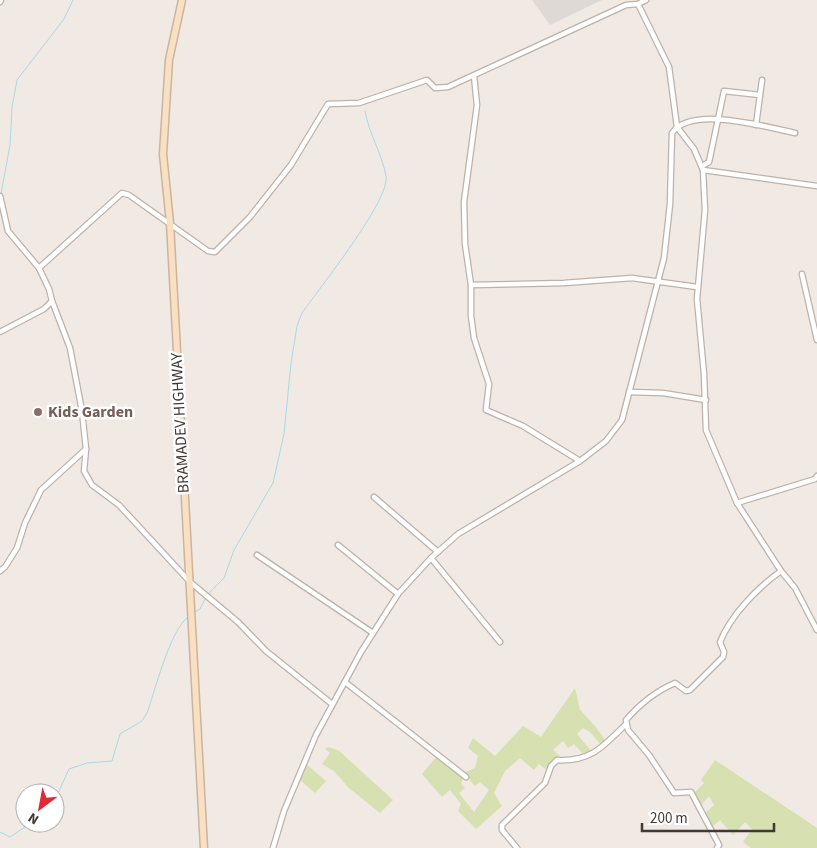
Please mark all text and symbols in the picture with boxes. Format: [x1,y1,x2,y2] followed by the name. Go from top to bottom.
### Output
[165,352,195,494] street label: BRAMADEV HIGHWAY
[48,401,133,423] place label: Kids Garden
[32,406,44,418] marker: Kids Garden
[15,783,65,833] north arrow
[642,800,774,832] scale bar
[24,807,43,829] text: N
[650,808,688,829] text: 200 m

